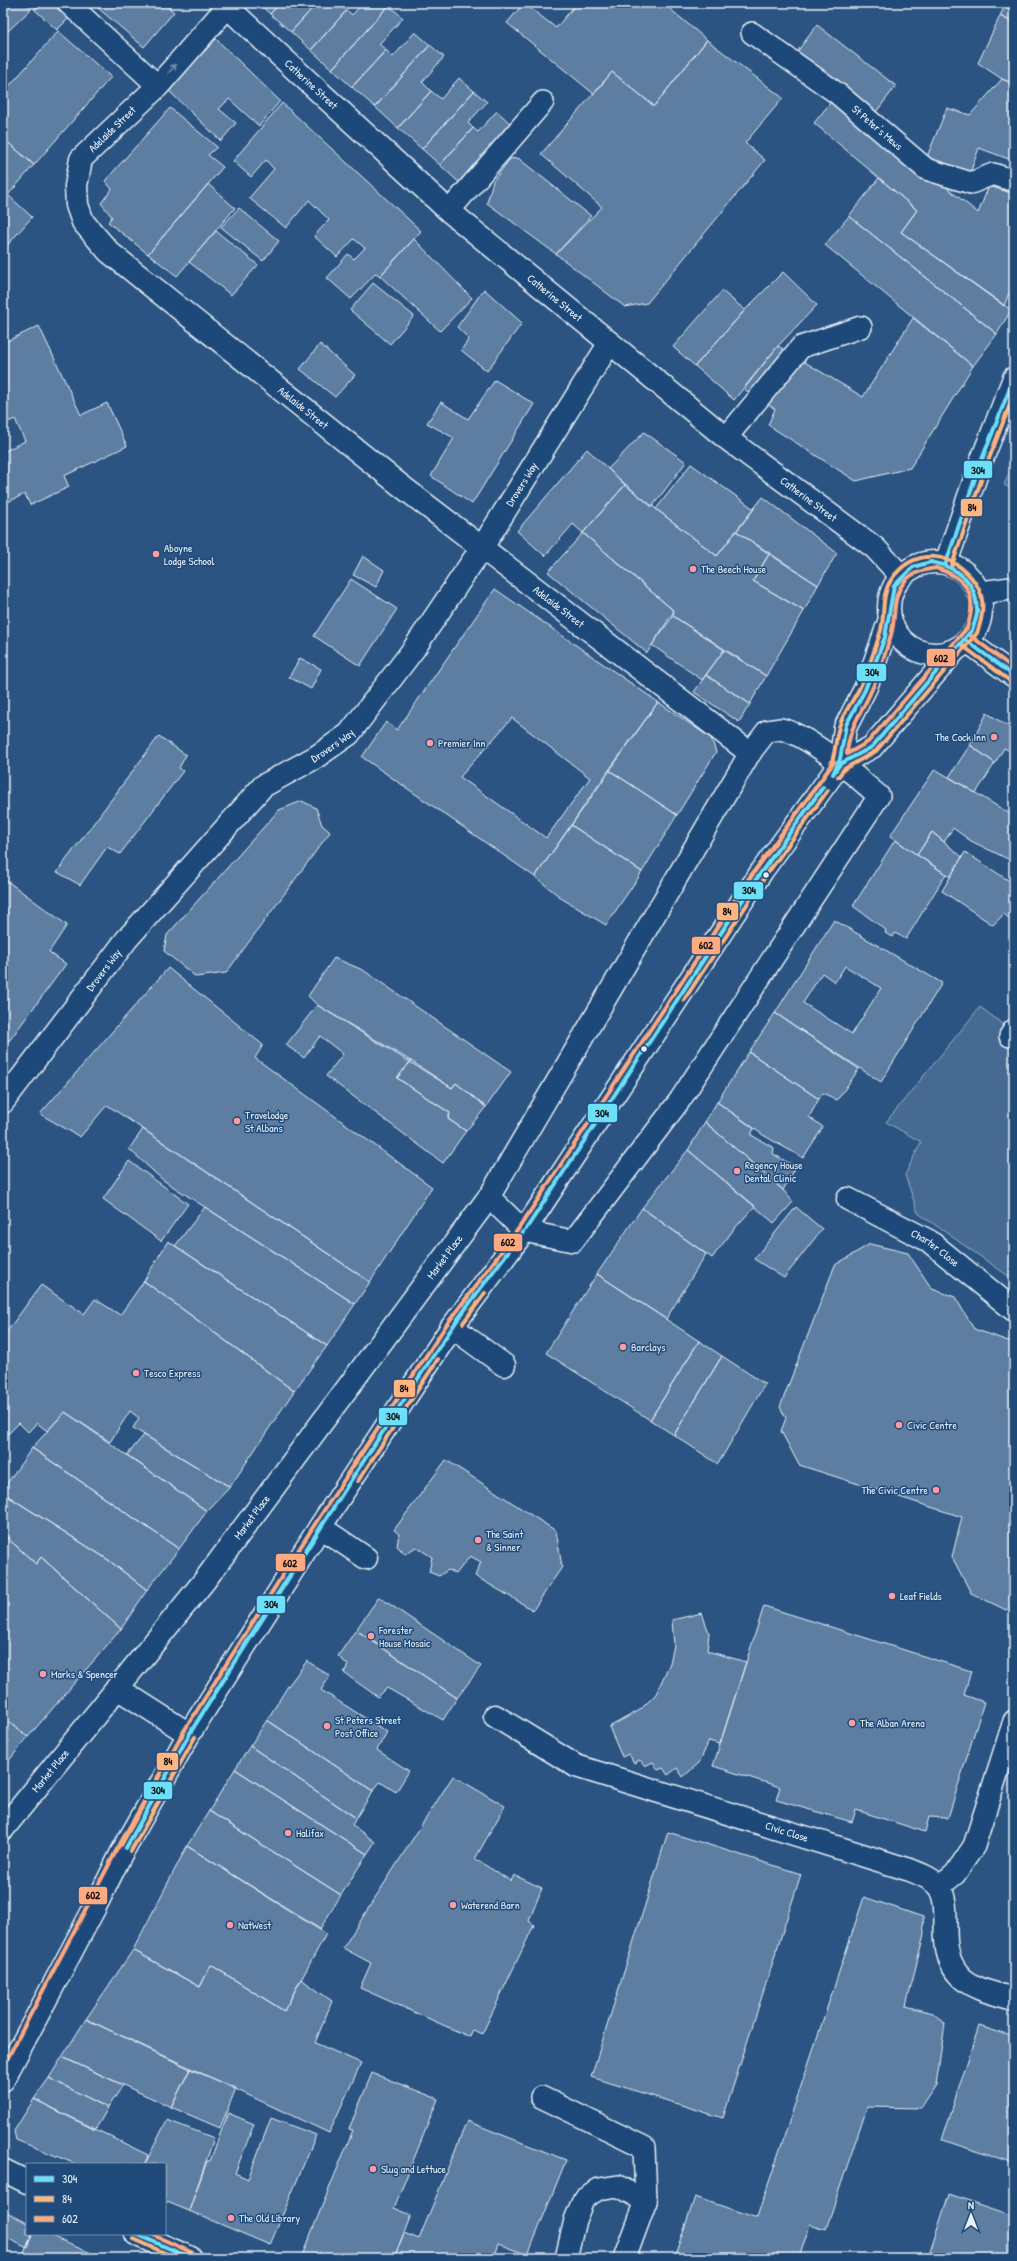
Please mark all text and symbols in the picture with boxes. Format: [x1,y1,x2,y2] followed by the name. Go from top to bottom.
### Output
[282,56,341,112] street label: Catherine Street
[168,64,177,74] one-way arrow
[849,102,906,153] street label: St Peter's Mews
[85,103,139,155] street label: Adelaide Street
[524,271,586,325] street label: Catherine Street
[275,383,331,432] street label: Adelaide Street
[503,459,541,509] street label: Drovers Way
[963,460,993,479] line badge: 304
[971,463,985,477] text: 304
[777,473,840,525] street label: Catherine Street
[960,498,983,517] line badge: 84
[968,500,976,514] text: 84
[164,541,214,568] place label: Aboyne Lodge School
[151,549,161,559] marker: Aboyne Lodge School
[701,562,767,576] place label: The Beech House
[688,564,698,574] marker: The Beech House
[530,583,587,631] street label: Adelaide Street
[926,648,956,667] line badge: 602
[934,651,949,665] text: 602
[856,663,887,682] line badge: 304
[865,665,879,679] text: 304
[309,726,358,765] street label: Drovers Way
[935,730,986,744] place label: The Cock Inn
[989,732,999,742] marker: The Cock Inn
[438,736,486,750] place label: Premier Inn
[425,738,435,748] marker: Premier Inn
[761,870,771,880] unlabelled marker
[733,881,764,900] line badge: 304
[742,883,756,897] text: 304
[716,902,739,921] line badge: 84
[723,904,731,918] text: 84
[691,936,721,955] line badge: 602
[699,938,714,952] text: 602
[83,946,124,994] street label: Drovers Way
[639,1044,649,1054] unlabelled marker
[587,1103,618,1123] line badge: 304
[595,1106,609,1120] text: 304
[245,1108,289,1135] place label: Travelodge St Albans
[232,1116,242,1126] marker: Travelodge St Albans
[745,1158,803,1185] place label: Regency House Dental Clinic
[732,1166,742,1176] marker: Regency House Dental Clinic
[909,1226,963,1270] street label: Charter Close
[424,1231,466,1282] street label: Market Place
[493,1233,523,1252] line badge: 602
[501,1235,516,1249] text: 602
[631,1340,666,1354] place label: Barclays
[618,1342,628,1352] marker: Barclays
[144,1366,201,1380] place label: Tesco Express
[131,1368,141,1378] marker: Tesco Express
[393,1379,416,1398] line badge: 84
[400,1381,408,1395] text: 84
[378,1407,408,1426] line badge: 304
[386,1409,400,1423] text: 304
[907,1418,958,1432] place label: Civic Centre
[894,1420,904,1430] marker: Civic Centre
[861,1483,929,1497] place label: The Civic Centre
[931,1485,941,1495] marker: The Civic Centre
[231,1492,273,1542] street label: Market Place
[486,1527,523,1554] place label: The Saint & Sinner
[473,1535,483,1545] marker: The Saint & Sinner
[275,1553,306,1572] line badge: 602
[283,1556,298,1570] text: 602
[900,1589,942,1603] place label: Leaf Fields
[887,1591,897,1601] marker: Leaf Fields
[256,1595,286,1614] line badge: 304
[264,1597,278,1611] text: 304
[378,1623,431,1650] place label: Forester House Mosaic
[366,1631,376,1641] marker: Forester House Mosaic
[51,1667,119,1681] place label: Marks & Spencer
[38,1669,48,1679] marker: Marks & Spencer
[335,1713,401,1740] place label: St Peters Street Post Office
[860,1716,925,1730] place label: The Alban Arena
[847,1718,857,1728] marker: The Alban Arena
[322,1721,332,1731] marker: St Peters Street Post Office
[29,1746,72,1795] street label: Market Place
[156,1752,179,1771] line badge: 84
[164,1754,172,1768] text: 84
[143,1781,173,1800] line badge: 304
[151,1783,165,1797] text: 304
[764,1818,811,1845] street label: Civic Close
[296,1826,324,1840] place label: Halifax
[283,1828,293,1838] marker: Halifax
[78,1886,108,1905] line badge: 602
[86,1888,101,1902] text: 602
[461,1898,520,1912] place label: Waterend Barn
[448,1900,458,1910] marker: Waterend Barn
[238,1918,271,1932] place label: NatWest
[225,1920,235,1930] marker: NatWest
[381,2162,447,2176] place label: Slug and Lettuce
[26,2163,166,2235] legend
[368,2164,378,2174] marker: Slug and Lettuce
[62,2170,78,2187] text: 304
[62,2190,72,2207] text: 84
[951,2195,991,2235] north arrow
[968,2198,974,2212] text: N
[62,2210,78,2227] text: 602
[239,2211,300,2225] place label: The Old Library
[226,2213,236,2223] marker: The Old Library

